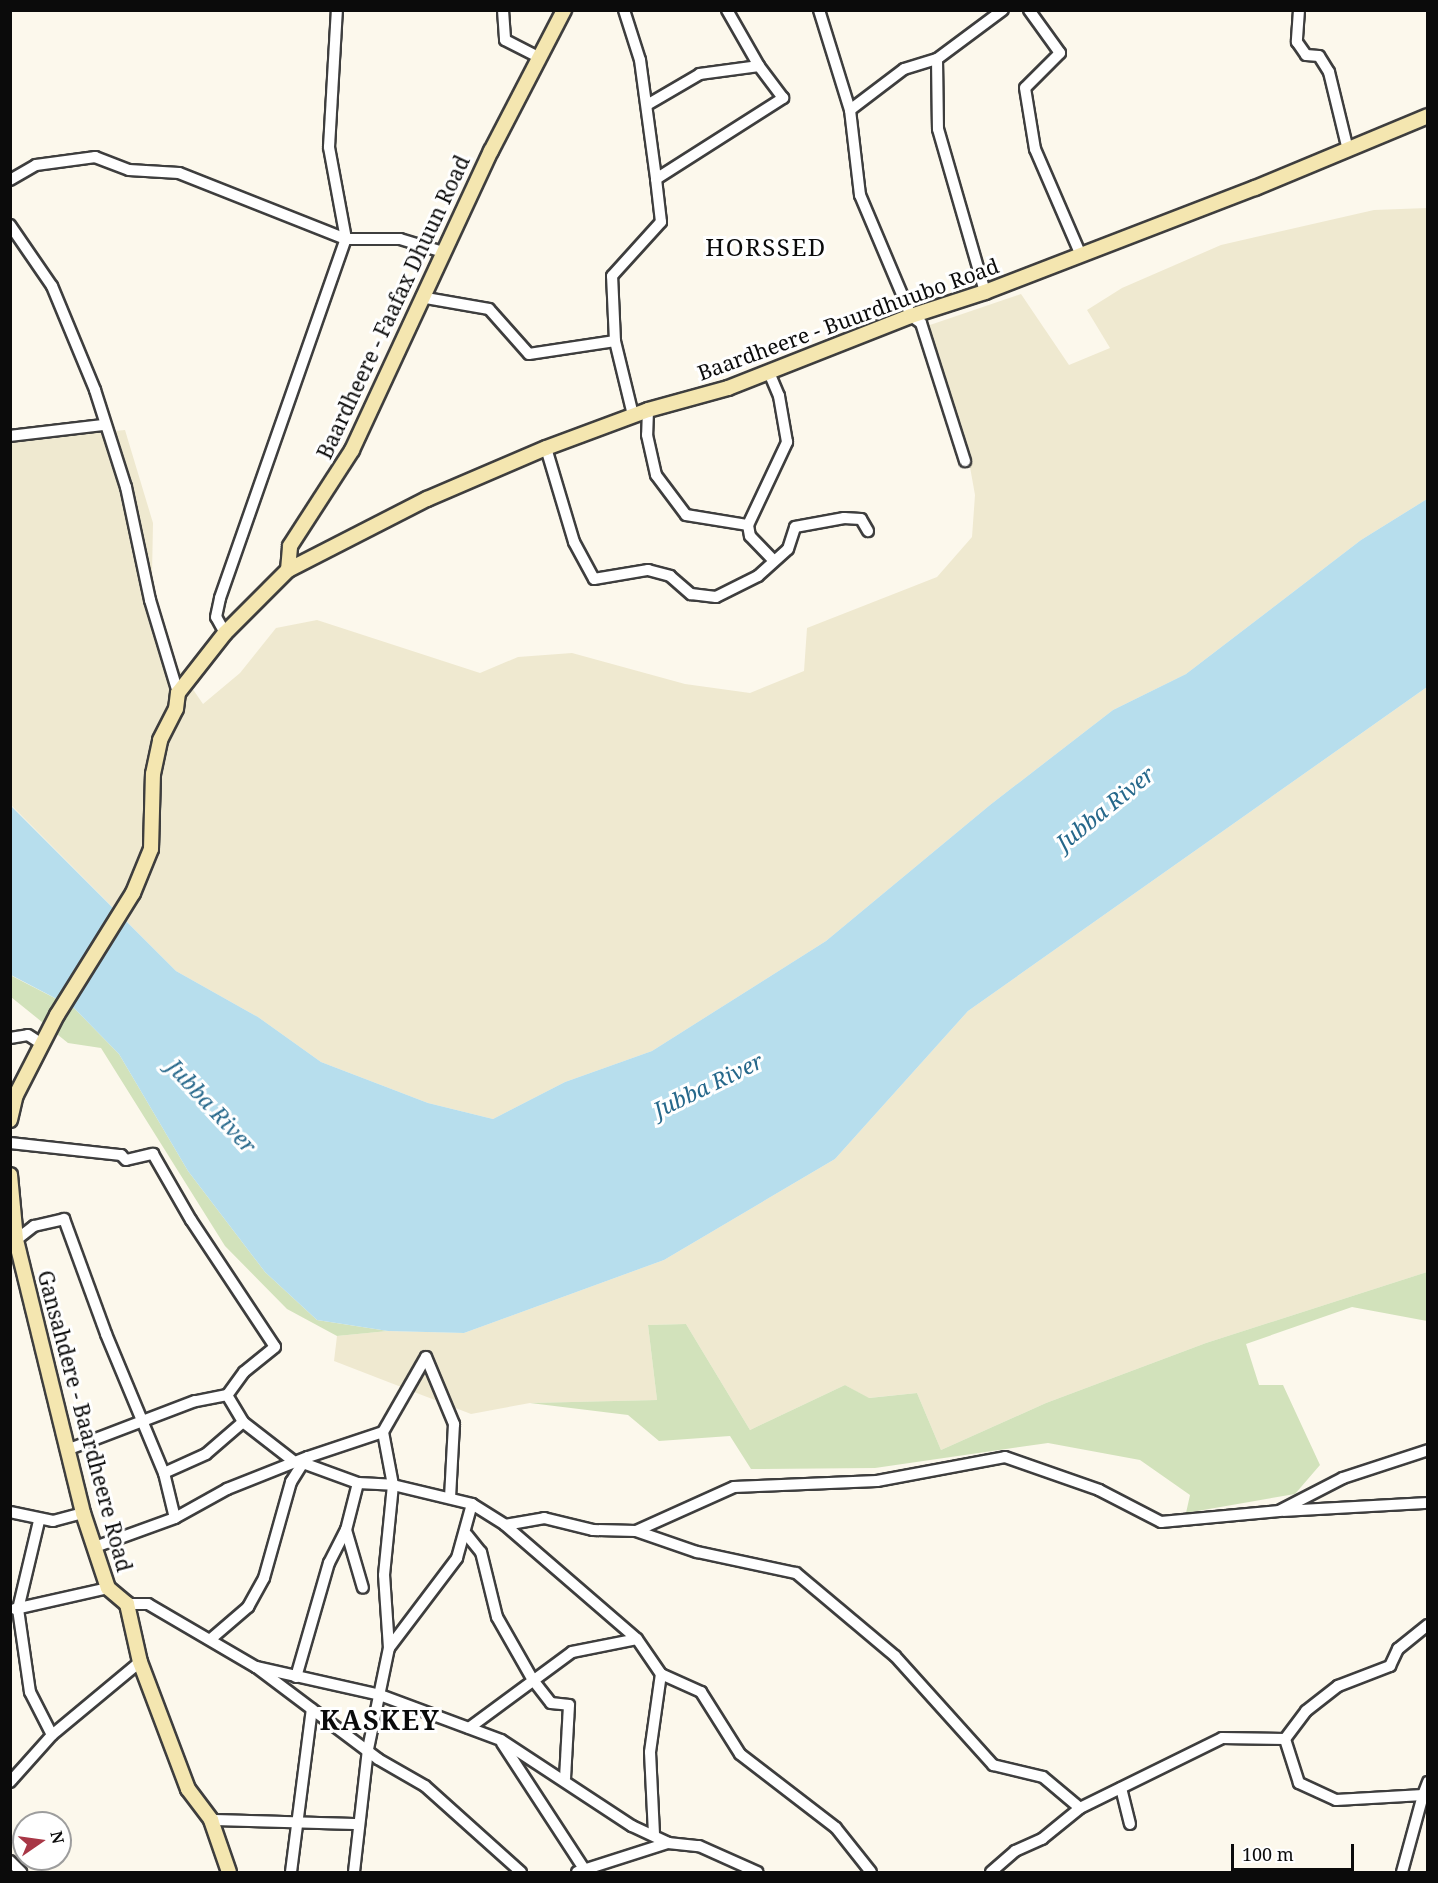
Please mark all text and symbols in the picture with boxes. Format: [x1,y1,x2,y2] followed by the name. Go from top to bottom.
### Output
[311,151,475,463] street label: Baardheere - Faafax Dhuun Road
[705,233,827,261] district label: HORSSED
[694,253,1002,385] street label: Baardheere - Buurdhuubo Road
[1051,760,1159,856] water label: Jubba River
[649,1047,767,1123] water label: Jubba River
[162,1054,262,1158] water label: Jubba River
[33,1268,137,1574] street label: Gansahdere - Baardheere Road
[320,1704,440,1736] district label: KASKEY
[12,1811,72,1871] north arrow
[45,1829,70,1846] text: N
[1234,1832,1357,1870] scale bar
[1242,1842,1294,1866] text: 100 m

